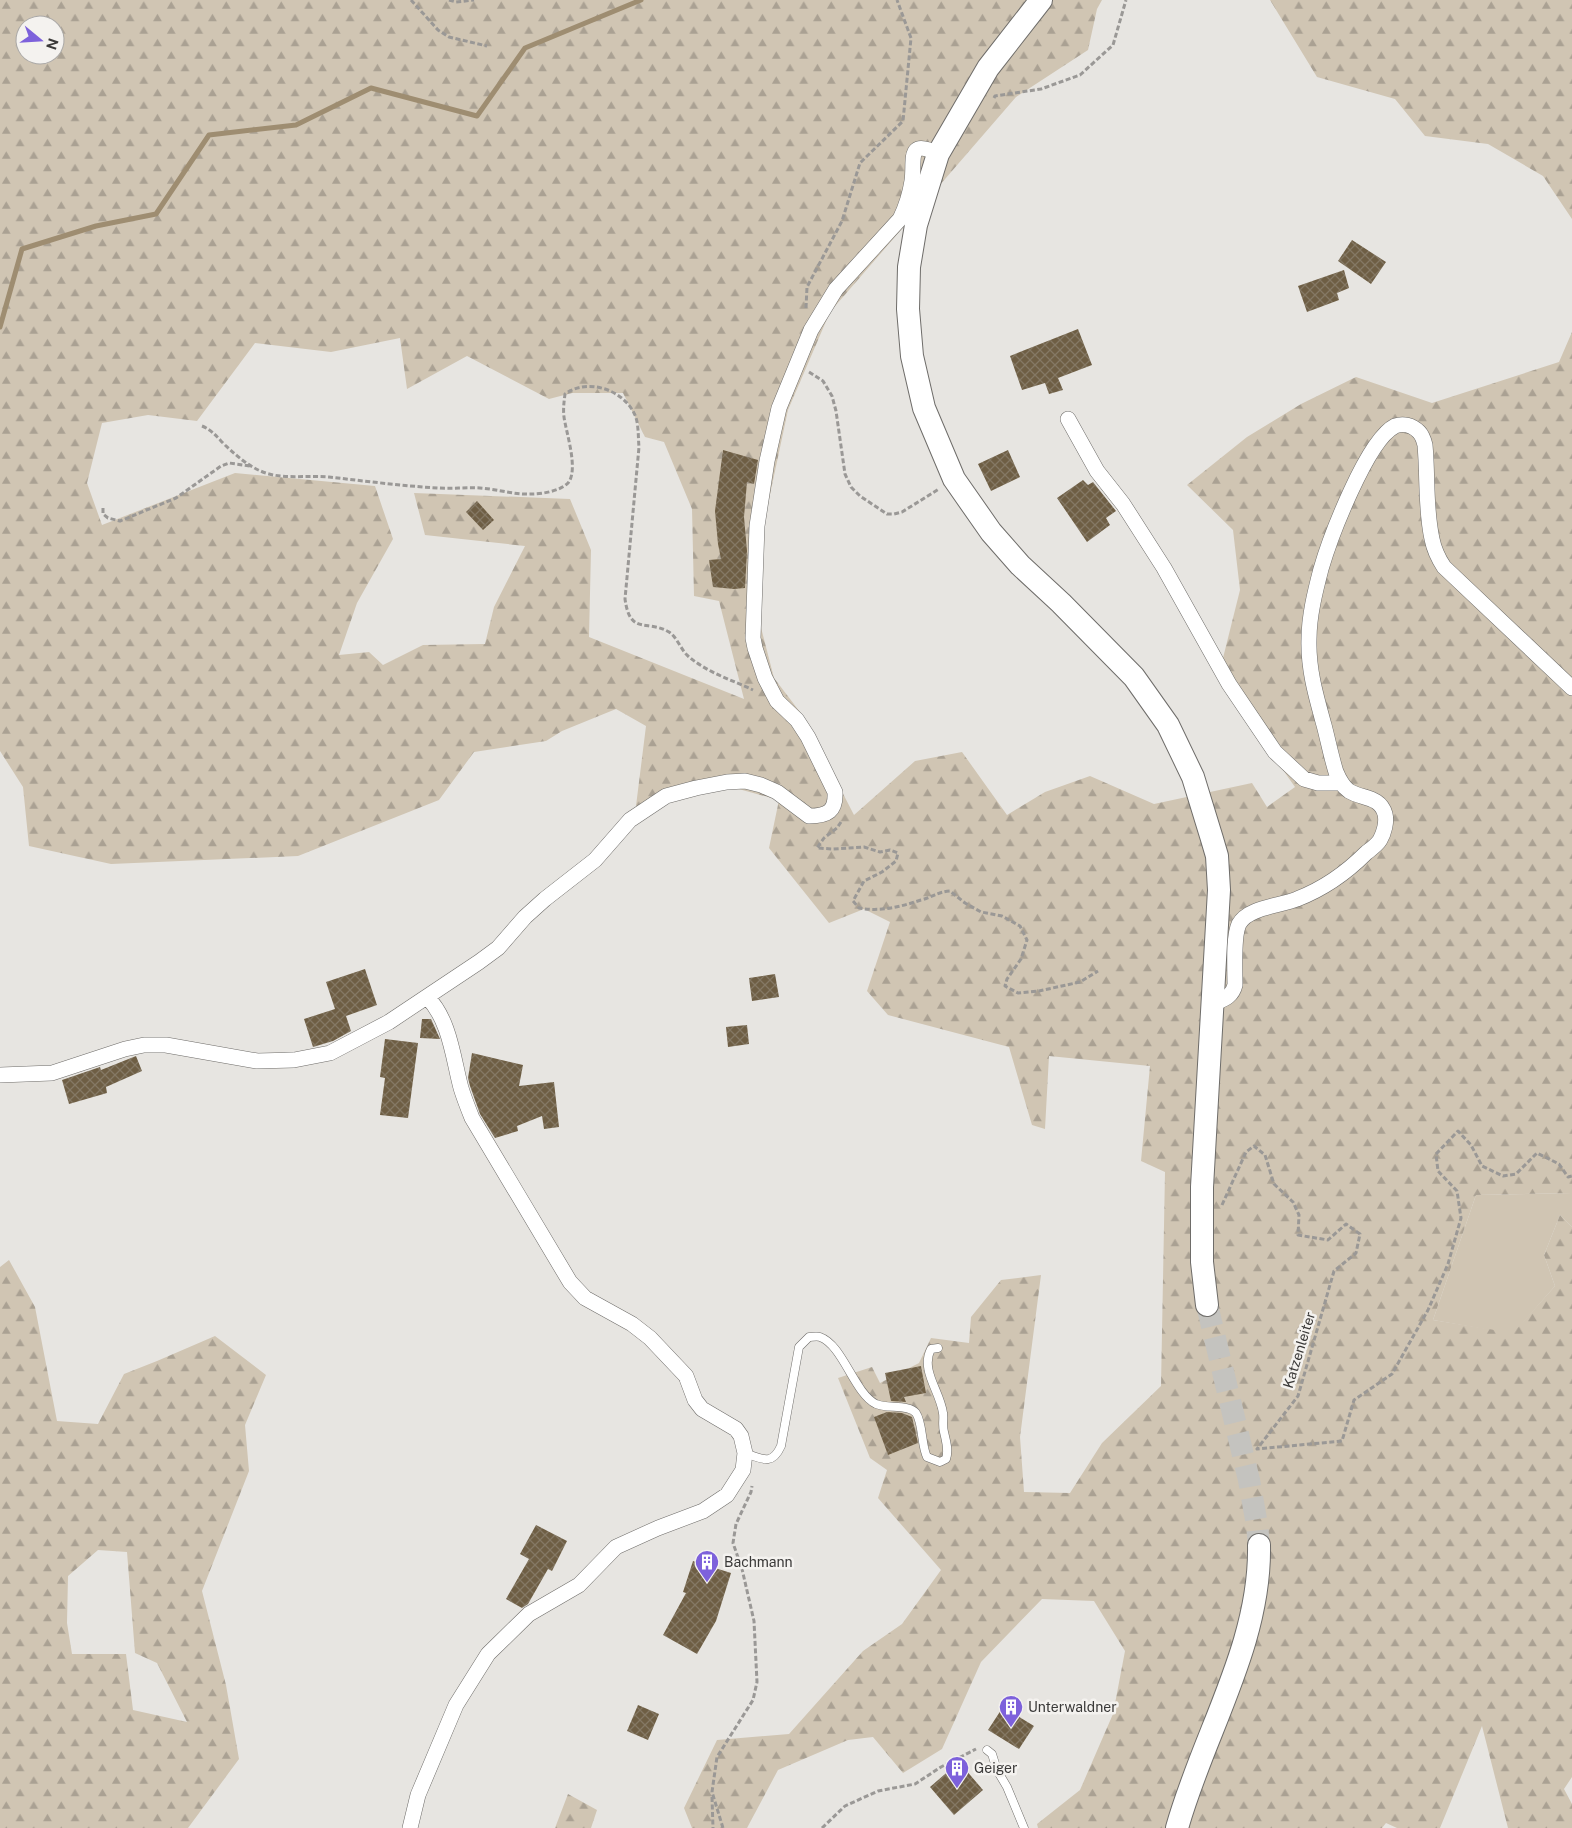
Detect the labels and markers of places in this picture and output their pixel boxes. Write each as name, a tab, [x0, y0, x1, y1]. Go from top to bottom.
building icon: Bachmann	[694, 1549, 720, 1583]
place label: Bachmann	[724, 1554, 793, 1570]
building icon: Unterwaldner	[998, 1694, 1024, 1728]
place label: Unterwaldner	[1028, 1699, 1117, 1715]
building icon: Geiger	[944, 1755, 970, 1789]
place label: Geiger	[974, 1760, 1018, 1776]

